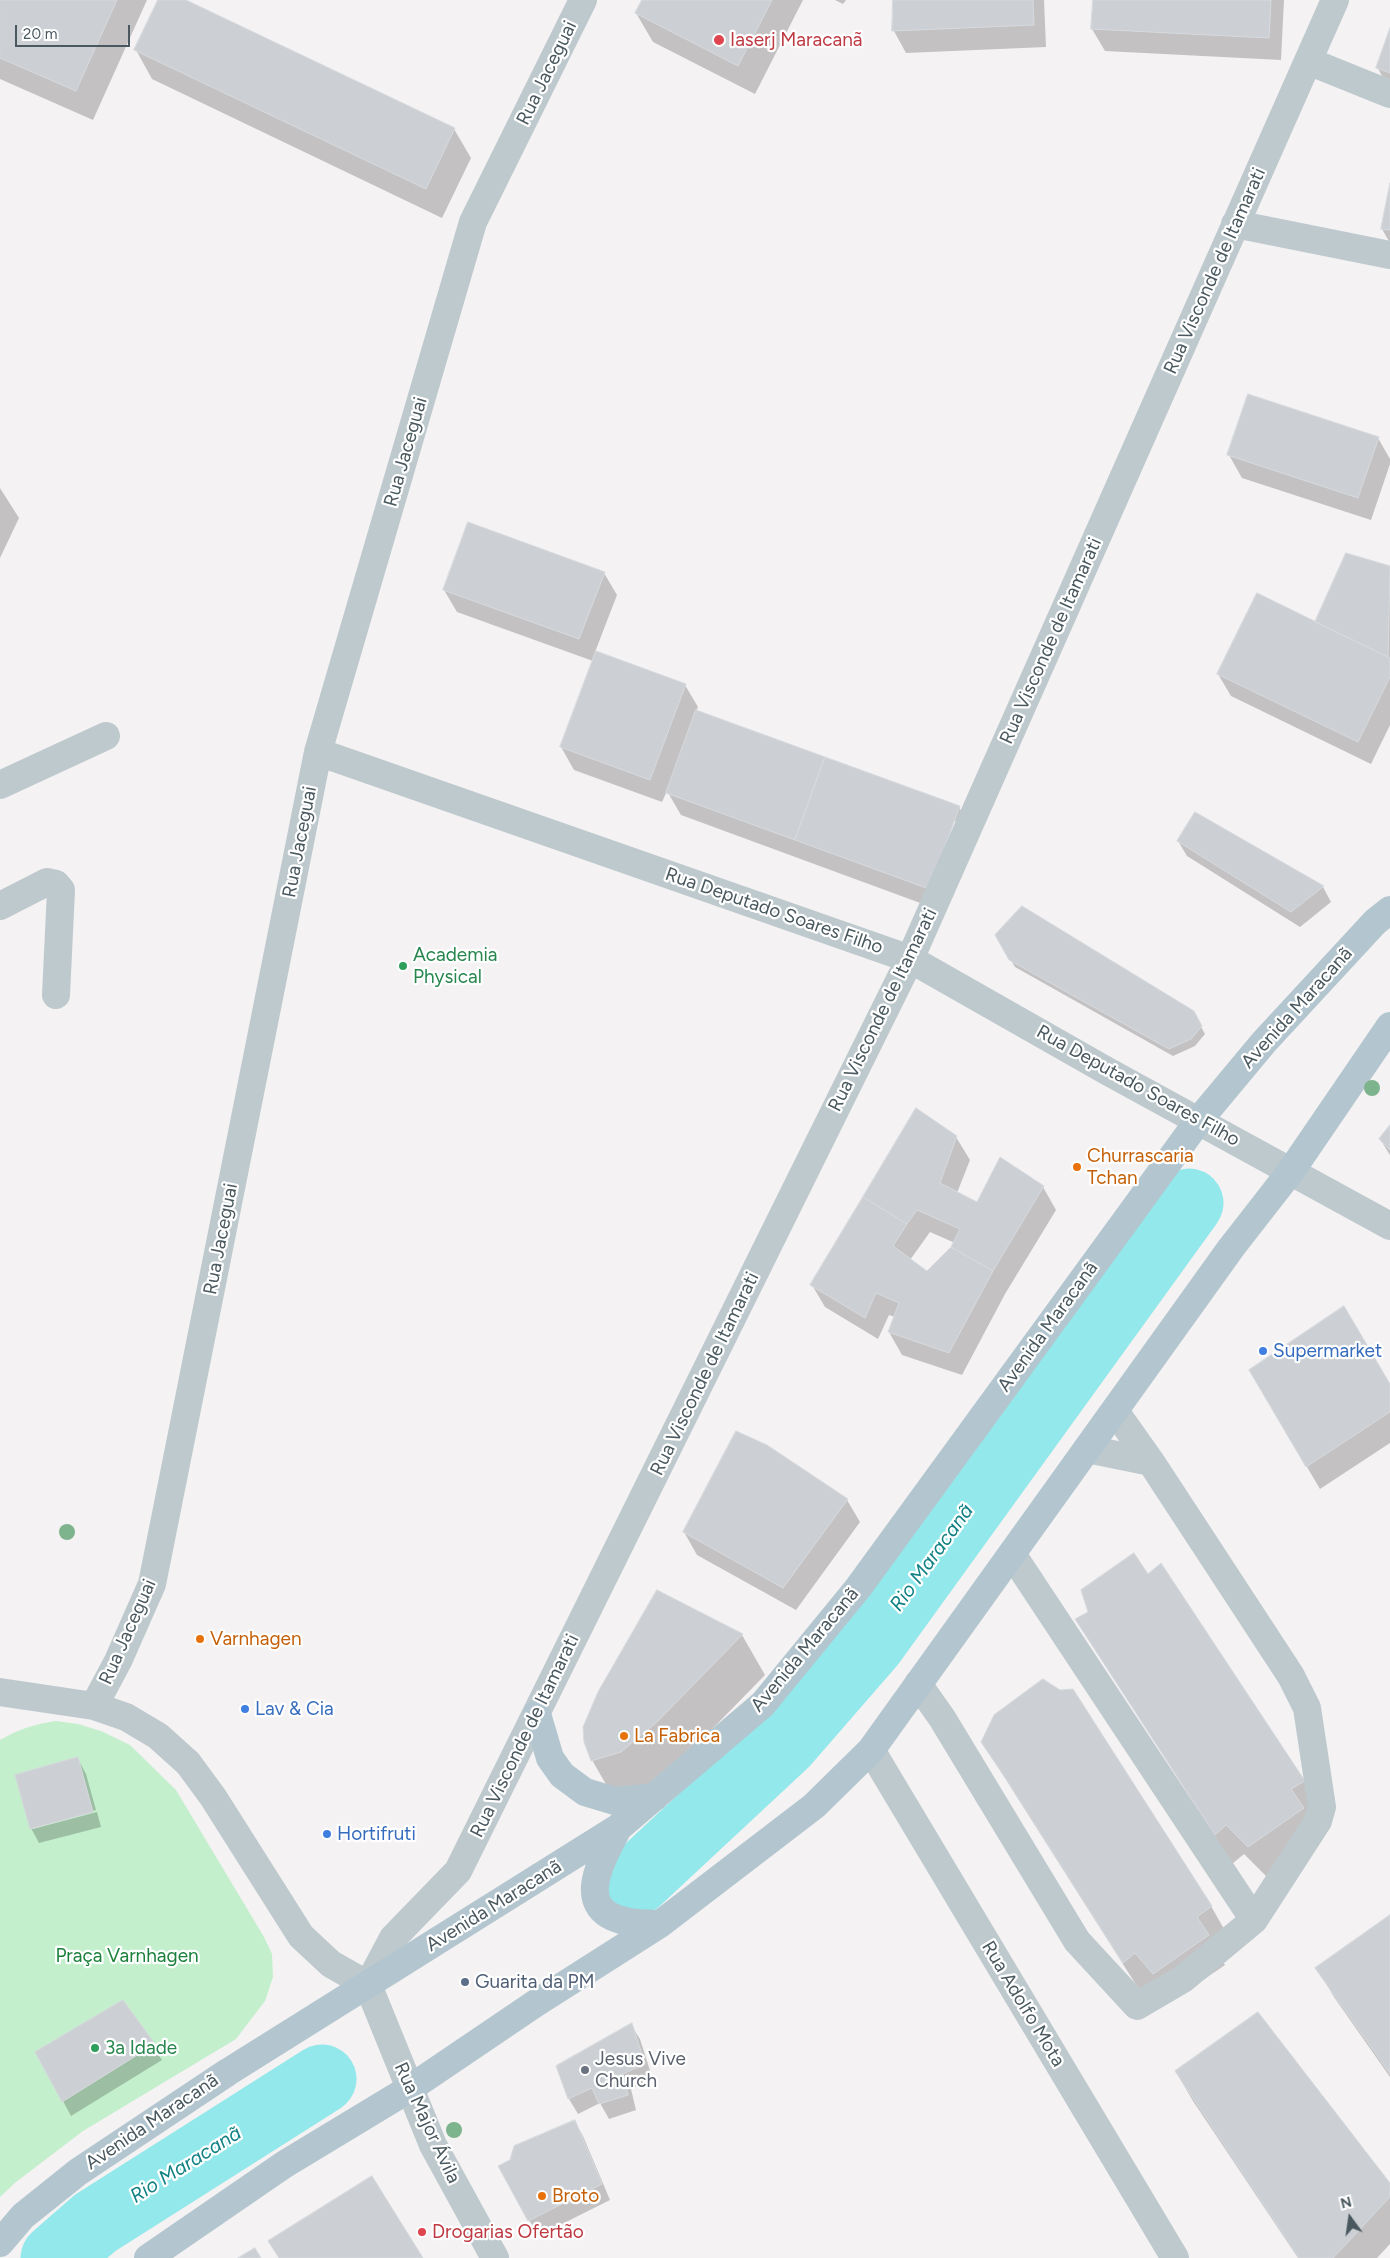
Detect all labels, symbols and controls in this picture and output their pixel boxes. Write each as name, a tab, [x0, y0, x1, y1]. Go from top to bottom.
scale bar	[18, 15, 132, 47]
street label: Rua Jaceguai	[512, 17, 582, 129]
text: 20 m	[23, 25, 57, 43]
place label: Iaserj Maracanã	[730, 29, 862, 51]
marker: Iaserj Maracanã	[712, 33, 726, 47]
street label: Rua Visconde de Itamarati	[1159, 164, 1271, 378]
street label: Rua Jaceguai	[379, 395, 433, 509]
street label: Rua Visconde de Itamarati	[995, 534, 1107, 748]
street label: Rua Jaceguai	[278, 784, 322, 900]
street label: Rua Deputado Soares Filho	[662, 863, 886, 959]
street label: Rua Visconde de Itamarati	[824, 905, 942, 1115]
street label: Avenida Maracanã	[1237, 943, 1357, 1073]
place label: Academia Physical	[413, 944, 497, 988]
marker: Academia Physical	[397, 960, 409, 972]
street label: Rua Deputado Soares Filho	[1032, 1021, 1244, 1151]
place label: Churrascaria Tchan	[1087, 1145, 1194, 1189]
marker: Churrascaria Tchan	[1071, 1161, 1083, 1173]
street label: Rua Jaceguai	[199, 1181, 243, 1297]
street label: Avenida Maracanã	[993, 1257, 1103, 1397]
street label: Rua Visconde de Itamarati	[646, 1269, 764, 1479]
place label: Supermarket	[1273, 1340, 1382, 1362]
marker: Supermarket	[1257, 1345, 1269, 1357]
water label: Rio Maracanã	[885, 1500, 979, 1616]
street label: Rua Jaceguai	[95, 1576, 161, 1688]
street label: Avenida Maracanã	[746, 1583, 864, 1717]
place label: Varnhagen	[210, 1628, 302, 1650]
street label: Rua Visconde de Itamarati	[466, 1631, 584, 1841]
marker: Varnhagen	[194, 1633, 206, 1645]
place label: Lav & Cia	[255, 1698, 334, 1720]
marker: Lav & Cia	[239, 1703, 251, 1715]
place label: La Fabrica	[634, 1725, 720, 1747]
marker: La Fabrica	[618, 1730, 630, 1742]
place label: Hortifruti	[337, 1823, 416, 1845]
marker: Hortifruti	[321, 1828, 333, 1840]
street label: Avenida Maracanã	[422, 1855, 566, 1957]
street label: Rua Adolfo Mota	[977, 1937, 1069, 2071]
park label: Praça Varnhagen	[55, 1945, 199, 1967]
place label: Guarita da PM	[475, 1971, 595, 1993]
marker: Guarita da PM	[459, 1976, 471, 1988]
place label: 3a Idade	[105, 2037, 177, 2059]
marker: 3a Idade	[89, 2042, 101, 2054]
place label: Jesus Vive Church	[595, 2048, 686, 2092]
street label: Rua Major Ávila	[389, 2059, 465, 2187]
marker: Jesus Vive Church	[579, 2064, 591, 2076]
street label: Avenida Maracanã	[81, 2069, 223, 2175]
water label: Rio Maracanã	[126, 2121, 246, 2209]
place label: Broto	[552, 2185, 599, 2207]
marker: Broto	[536, 2190, 548, 2202]
north arrow	[1325, 2193, 1375, 2243]
text: N	[1339, 2193, 1354, 2213]
place label: Drogarias Ofertão	[432, 2221, 584, 2243]
marker: Drogarias Ofertão	[416, 2226, 428, 2238]

